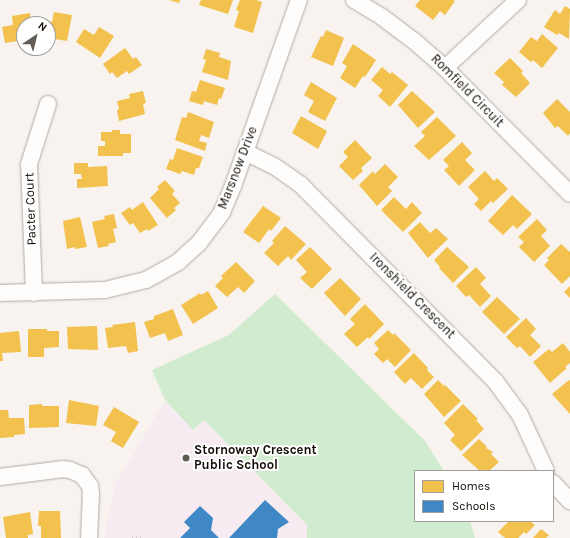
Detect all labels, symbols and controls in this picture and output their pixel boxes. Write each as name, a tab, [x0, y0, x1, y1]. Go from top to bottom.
north arrow	[16, 16, 56, 56]
text: N	[36, 19, 50, 34]
street label: Romfield Circuit	[427, 51, 507, 131]
street label: Marsnow Drive	[215, 124, 261, 212]
street label: Pacter Court	[22, 172, 40, 246]
street label: Ironshield Crescent	[366, 250, 458, 342]
place label: Stornoway Crescent Public School	[194, 443, 317, 474]
marker: Stornoway Crescent Public School	[181, 453, 191, 463]
legend	[414, 470, 554, 522]
text: Homes	[452, 479, 490, 493]
text: Schools	[452, 499, 495, 513]

